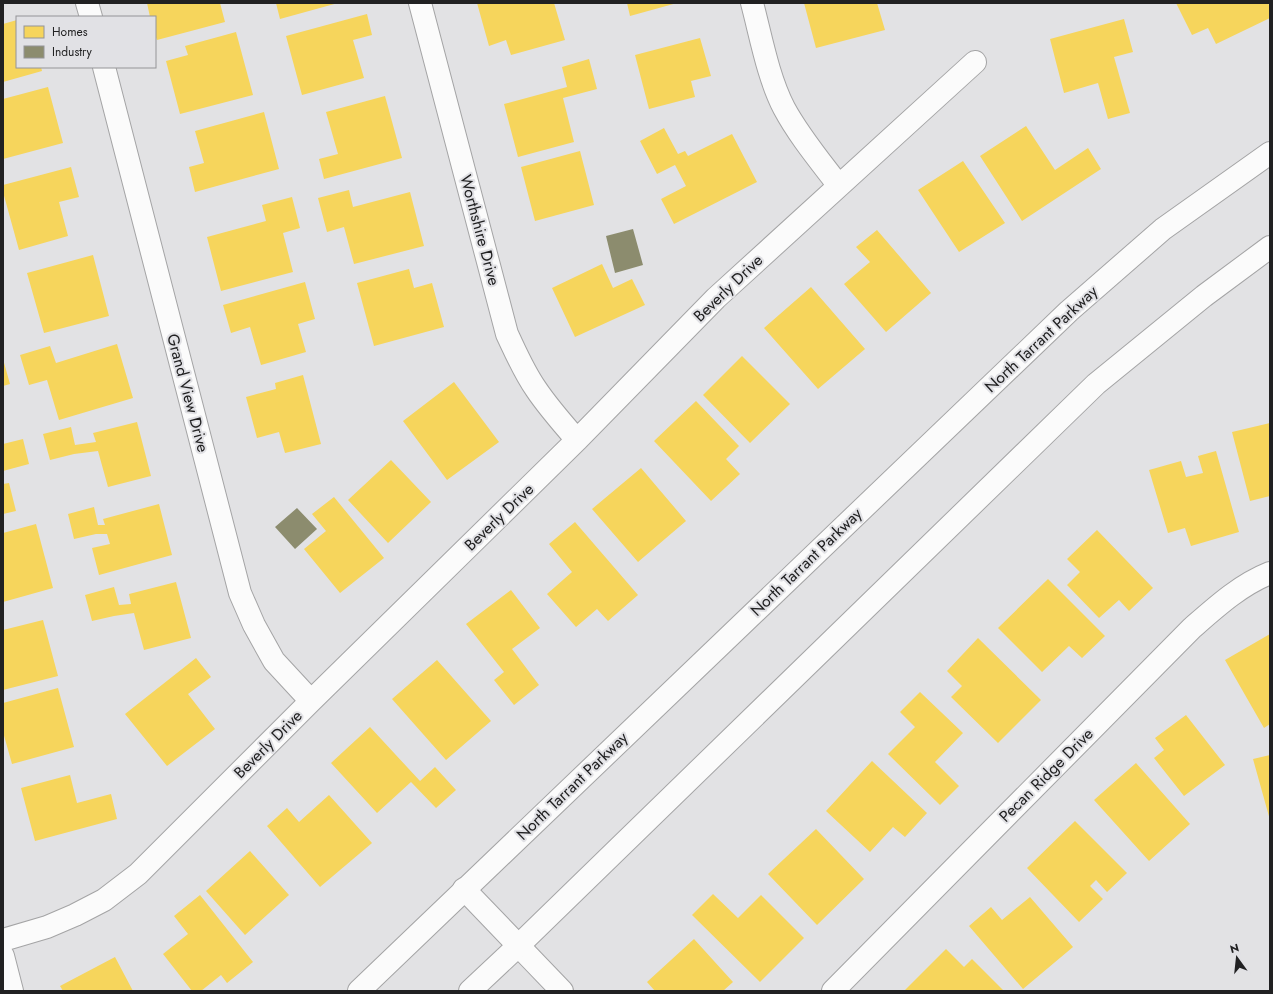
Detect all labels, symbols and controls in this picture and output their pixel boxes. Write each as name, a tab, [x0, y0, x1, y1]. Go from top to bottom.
legend	[16, 16, 156, 68]
text: Homes	[52, 23, 88, 41]
text: Industry	[52, 43, 93, 61]
street label: Worthshire Drive	[454, 172, 506, 288]
street label: Beverly Drive	[688, 249, 768, 327]
street label: North Tarrant Parkway	[979, 280, 1103, 398]
street label: Grand View Drive	[161, 331, 215, 455]
street label: Beverly Drive	[459, 478, 539, 556]
street label: North Tarrant Parkway	[745, 502, 868, 621]
street label: Beverly Drive	[229, 705, 307, 783]
street label: Pecan Ridge Drive	[994, 723, 1098, 827]
street label: North Tarrant Parkway	[511, 726, 634, 845]
north arrow	[1217, 938, 1257, 978]
text: N	[1228, 939, 1241, 957]

